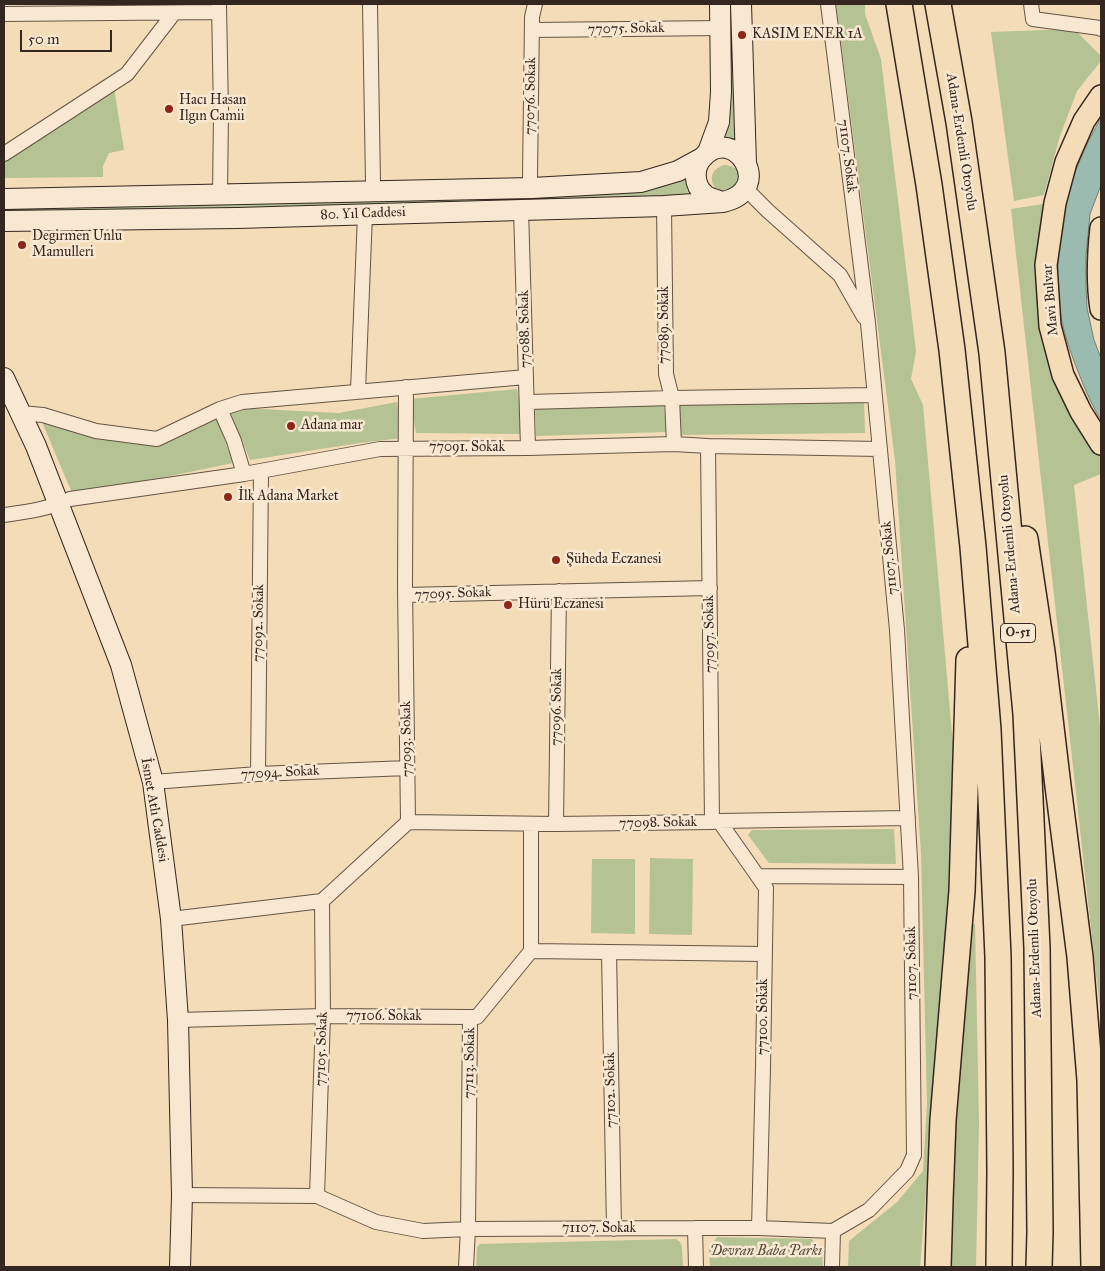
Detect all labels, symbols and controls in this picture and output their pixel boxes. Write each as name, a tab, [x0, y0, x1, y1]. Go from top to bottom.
scale bar	[22, 20, 115, 52]
street label: 77075. Sokak	[588, 20, 664, 38]
place label: KASIM ENER 1A	[752, 27, 863, 43]
marker: KASIM ENER 1A	[736, 29, 748, 41]
text: 50 m	[28, 30, 60, 48]
street label: 77076. Sokak	[522, 57, 540, 135]
street label: Adana-Erdemli Otoyolu	[942, 72, 980, 212]
place label: Hacı Hasan Ilgın Camii	[179, 93, 246, 125]
marker: Hacı Hasan Ilgın Camii	[163, 103, 175, 115]
street label: 71107. Sokak	[834, 118, 860, 194]
street label: 80. Yıl Caddesi	[320, 204, 406, 224]
place label: Degirmen Unlu Mamulleri	[32, 229, 122, 262]
marker: Degirmen Unlu Mamulleri	[16, 239, 28, 251]
street label: Mavi Bulvar	[1039, 263, 1063, 337]
street label: 77089. Sokak	[657, 286, 673, 364]
street label: 77088. Sokak	[516, 290, 534, 368]
place label: Adana mar	[301, 418, 363, 434]
marker: Adana mar	[285, 420, 297, 432]
street label: 77091. Sokak	[429, 440, 505, 456]
street label: Adana-Erdemli Otoyolu	[996, 474, 1024, 614]
place label: İlk Adana Market	[238, 489, 339, 505]
marker: İlk Adana Market	[222, 491, 234, 503]
street label: 71107. Sokak	[878, 520, 902, 596]
place label: Şüheda Eczanesi	[566, 552, 662, 568]
marker: Şüheda Eczanesi	[550, 554, 562, 566]
street label: 77092. Sokak	[250, 584, 268, 662]
street label: 77095. Sokak	[414, 584, 492, 604]
street label: 77097. Sokak	[701, 595, 719, 673]
place label: Hürü Eczanesi	[518, 597, 604, 613]
marker: Hürü Eczanesi	[502, 599, 514, 611]
road number: O-51	[1000, 624, 1036, 642]
street label: 77096. Sokak	[548, 668, 566, 746]
street label: 77093. Sokak	[398, 701, 416, 777]
street label: İsmet Atlı Caddesi	[137, 756, 171, 864]
street label: 77094. Sokak	[240, 763, 320, 783]
street label: 77098. Sokak	[619, 814, 697, 832]
street label: Adana-Erdemli Otoyolu	[1024, 878, 1046, 1018]
street label: 71107. Sokak	[903, 926, 921, 1000]
street label: 77100. Sokak	[756, 979, 772, 1055]
street label: 77106. Sokak	[346, 1009, 422, 1025]
street label: 77105. Sokak	[312, 1011, 332, 1087]
street label: 77113. Sokak	[461, 1027, 479, 1099]
street label: 77102. Sokak	[602, 1052, 620, 1128]
street label: 71107. Sokak	[562, 1221, 636, 1237]
park label: Devran Baba Parkı	[710, 1244, 822, 1260]

